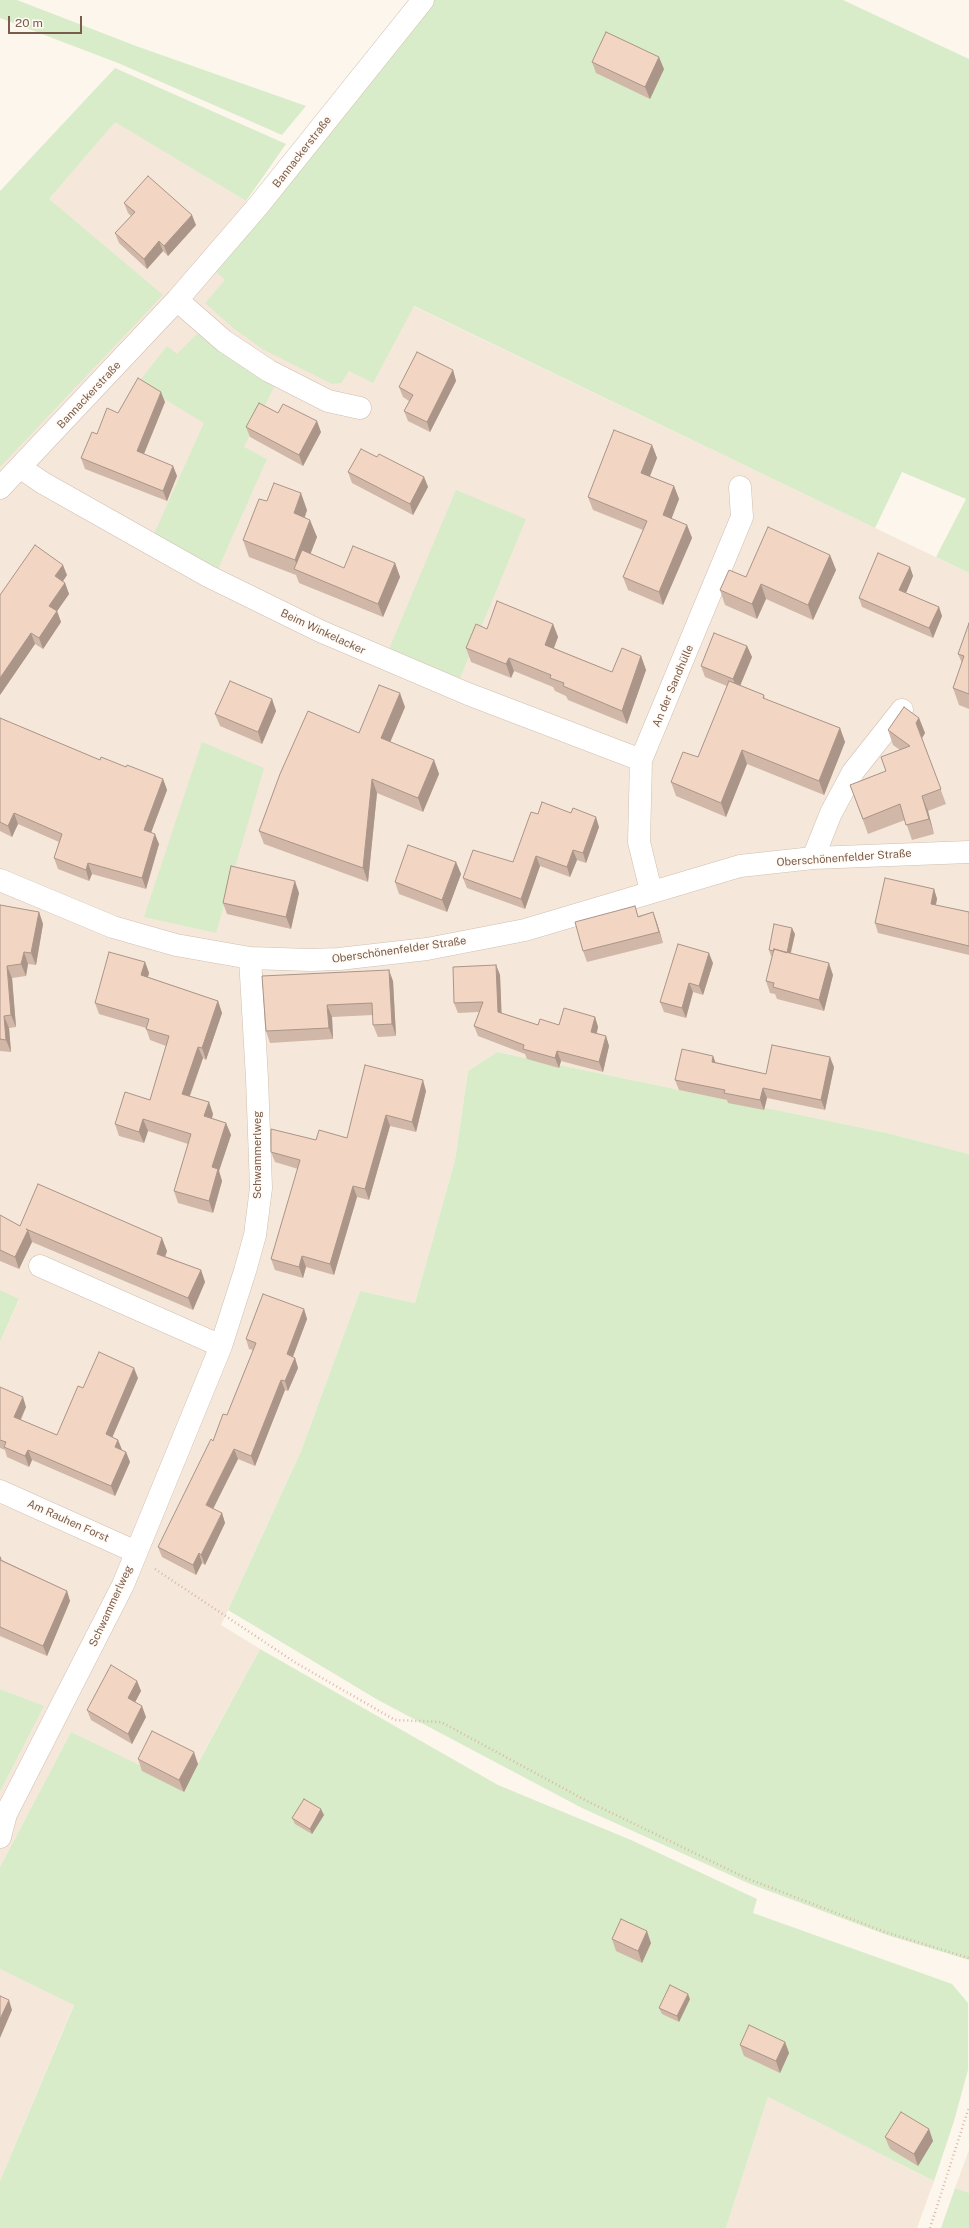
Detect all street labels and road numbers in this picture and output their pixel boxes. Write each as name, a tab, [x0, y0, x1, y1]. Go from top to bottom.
street label: Bannackerstraße	[270, 114, 334, 190]
street label: Bannackerstraße	[54, 359, 124, 431]
street label: Beim Winkelacker	[278, 607, 368, 657]
street label: An der Sandhülle	[650, 643, 696, 729]
street label: Oberschönenfelder Straße	[776, 847, 912, 869]
street label: Oberschönenfelder Straße	[331, 934, 467, 966]
street label: Schwammerlweg	[251, 1111, 265, 1199]
street label: Am Rauhen Forst	[25, 1497, 111, 1545]
street label: Schwammerlweg	[86, 1563, 136, 1649]

